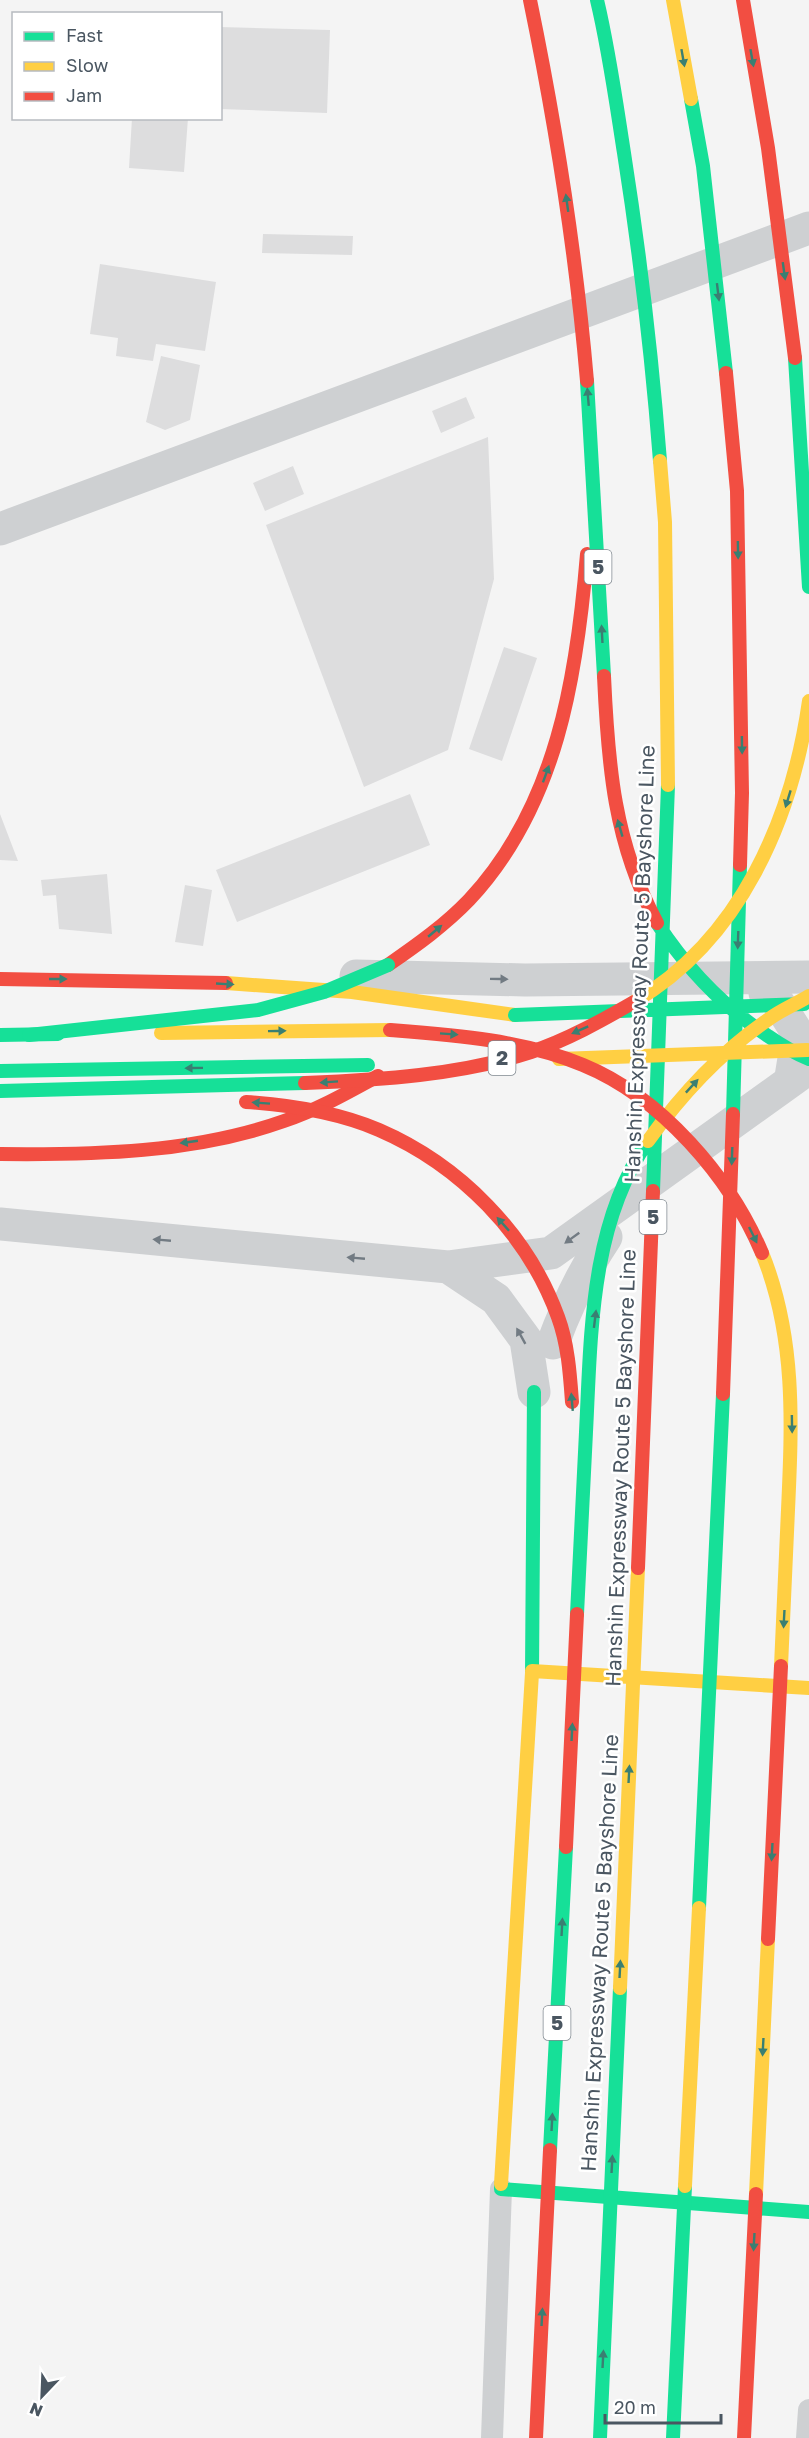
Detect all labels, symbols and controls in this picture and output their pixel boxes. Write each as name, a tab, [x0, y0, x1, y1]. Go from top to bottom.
legend	[12, 12, 222, 120]
text: Fast	[66, 24, 103, 46]
one-way arrow	[679, 48, 688, 67]
one-way arrow	[748, 48, 757, 67]
text: Slow	[66, 54, 109, 76]
text: Jam	[66, 84, 102, 106]
one-way arrow	[562, 194, 572, 213]
one-way arrow	[779, 262, 789, 281]
one-way arrow	[713, 283, 723, 302]
one-way arrow	[583, 388, 593, 407]
one-way arrow	[733, 540, 743, 559]
road number: 5	[584, 550, 612, 584]
one-way arrow	[597, 624, 606, 643]
one-way arrow	[737, 735, 746, 754]
street label: Hanshin Expressway Route 5 Bayshore Line	[618, 745, 660, 1183]
one-way arrow	[542, 764, 552, 782]
one-way arrow	[783, 790, 792, 808]
one-way arrow	[615, 818, 624, 836]
one-way arrow	[427, 924, 443, 937]
one-way arrow	[734, 930, 743, 949]
one-way arrow	[49, 974, 68, 984]
one-way arrow	[490, 975, 509, 984]
one-way arrow	[215, 979, 234, 988]
one-way arrow	[267, 1026, 286, 1036]
one-way arrow	[572, 1026, 589, 1035]
one-way arrow	[439, 1029, 458, 1039]
road number: 2	[488, 1041, 516, 1075]
one-way arrow	[185, 1063, 204, 1073]
one-way arrow	[320, 1077, 339, 1086]
one-way arrow	[685, 1080, 699, 1094]
one-way arrow	[251, 1099, 270, 1108]
one-way arrow	[180, 1138, 199, 1147]
one-way arrow	[727, 1146, 737, 1165]
road number: 5	[640, 1200, 666, 1234]
one-way arrow	[497, 1217, 510, 1232]
one-way arrow	[749, 1227, 758, 1244]
one-way arrow	[565, 1232, 581, 1244]
one-way arrow	[153, 1235, 172, 1245]
street label: Hanshin Expressway Route 5 Bayshore Line	[599, 1249, 641, 1687]
one-way arrow	[347, 1253, 366, 1263]
one-way arrow	[590, 1309, 600, 1328]
one-way arrow	[516, 1327, 526, 1344]
one-way arrow	[567, 1393, 577, 1412]
one-way arrow	[787, 1415, 797, 1434]
one-way arrow	[779, 1610, 788, 1629]
one-way arrow	[567, 1723, 576, 1742]
street label: Hanshin Expressway Route 5 Bayshore Line	[575, 1734, 623, 2172]
one-way arrow	[624, 1765, 633, 1784]
one-way arrow	[768, 1843, 777, 1862]
one-way arrow	[557, 1918, 566, 1937]
one-way arrow	[616, 1959, 625, 1978]
road number: 5	[544, 2006, 570, 2040]
one-way arrow	[759, 2038, 768, 2057]
one-way arrow	[548, 2112, 557, 2131]
one-way arrow	[607, 2154, 616, 2173]
one-way arrow	[749, 2232, 758, 2251]
one-way arrow	[538, 2307, 547, 2326]
one-way arrow	[599, 2349, 608, 2368]
north arrow	[12, 2366, 72, 2426]
scale bar	[605, 2387, 720, 2425]
text: 20 m	[614, 2396, 656, 2418]
text: N	[27, 2398, 46, 2421]

